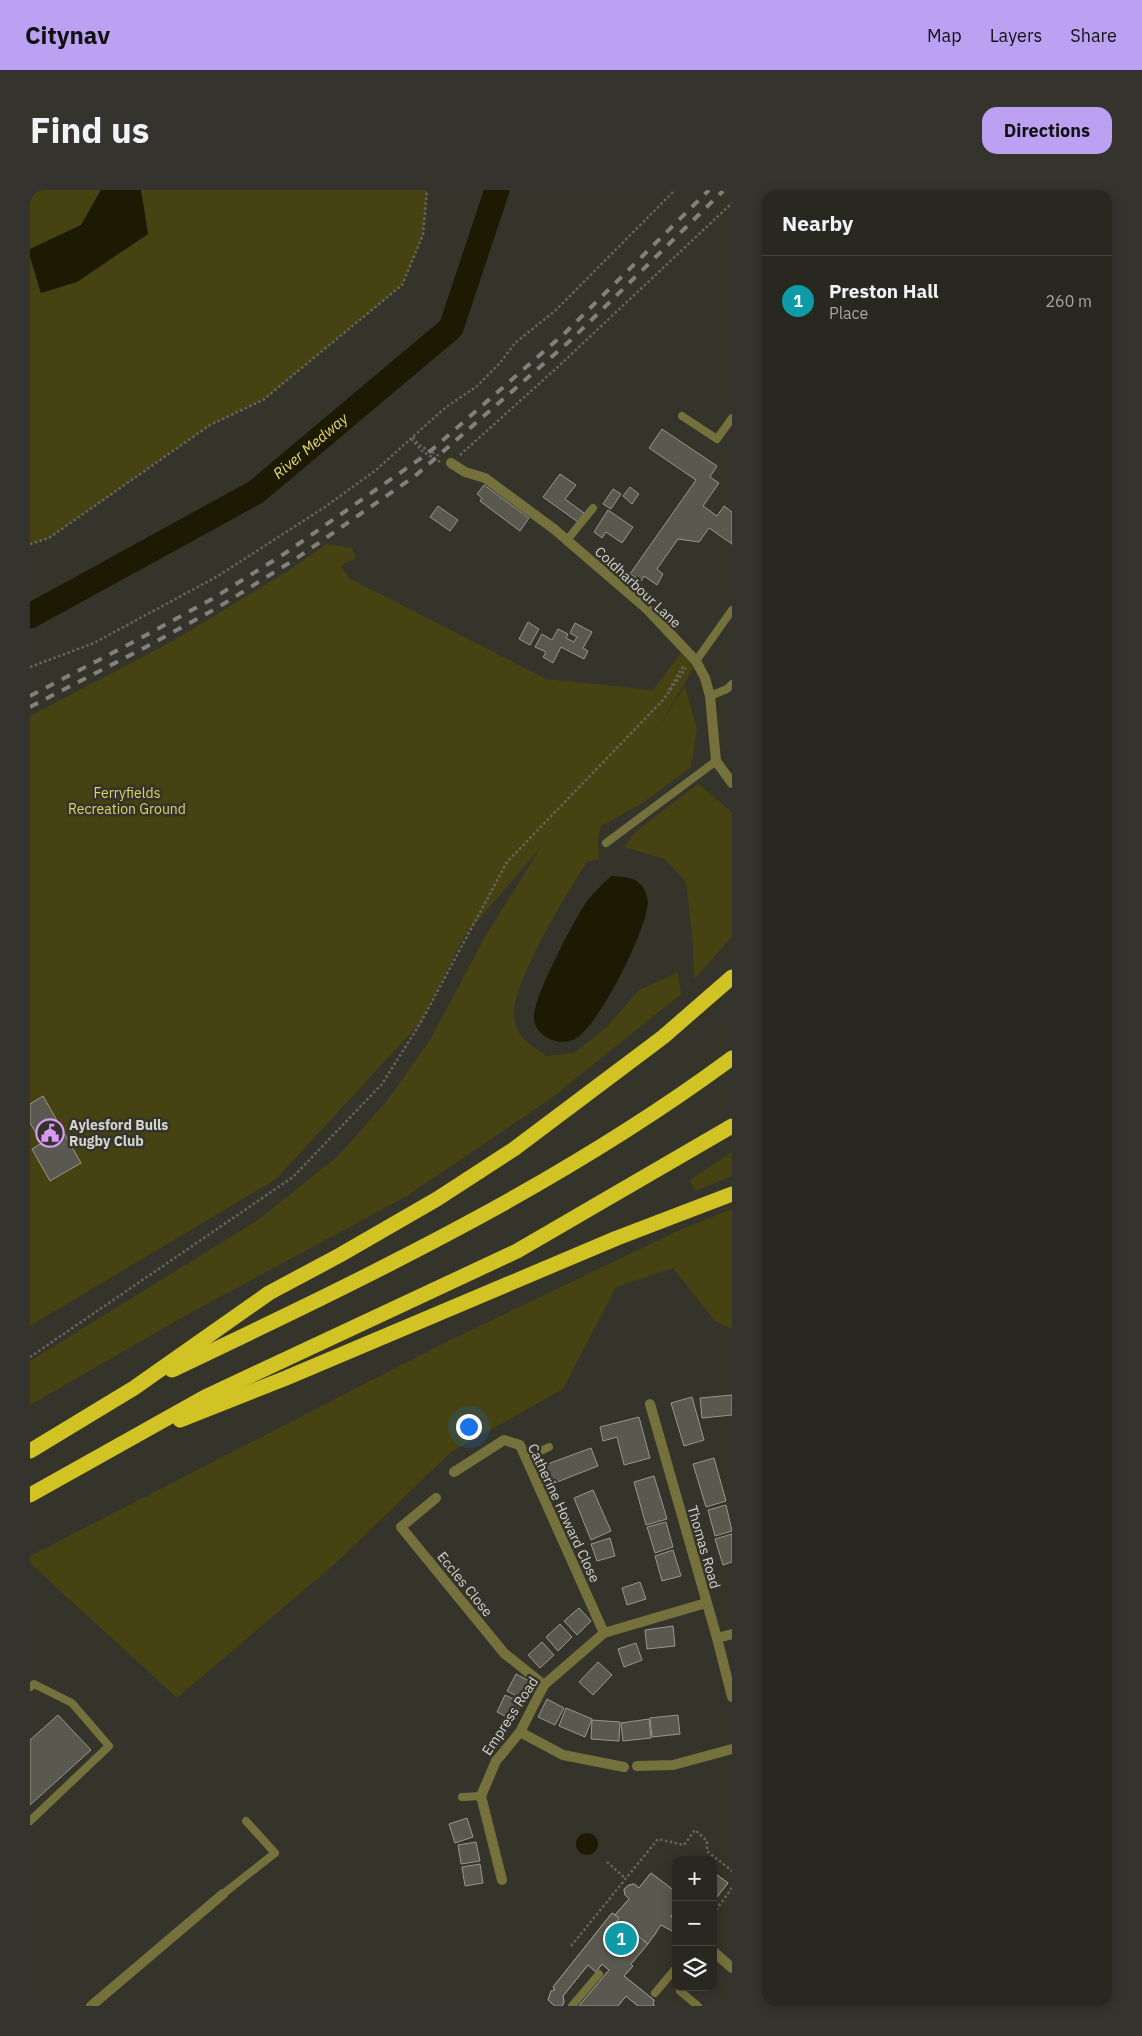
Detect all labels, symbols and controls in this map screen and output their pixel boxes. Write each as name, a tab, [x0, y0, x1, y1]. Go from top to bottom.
text: Citynav	[25, 19, 110, 51]
text: Map	[927, 24, 962, 47]
text: Layers	[990, 24, 1042, 47]
text: Share	[1070, 24, 1117, 47]
text: Find us	[30, 107, 149, 153]
button: Directions	[982, 107, 1112, 154]
text: Nearby	[782, 209, 853, 237]
text: Preston Hall	[829, 279, 939, 303]
text: 1	[793, 291, 803, 311]
text: 260 m	[1045, 291, 1092, 311]
text: Place	[829, 303, 868, 323]
water label: River Medway	[269, 408, 352, 483]
street label: Coldharbour Lane	[591, 542, 685, 632]
park label: Ferryfields Recreation Ground	[68, 784, 186, 818]
place label: Aylesford Bulls Rugby Club	[69, 1116, 168, 1150]
public building icon: Aylesford Bulls Rugby Club	[35, 1118, 65, 1148]
your location	[456, 1414, 482, 1440]
street label: Catherine Howard Close	[524, 1441, 604, 1586]
street label: Thomas Road	[684, 1503, 724, 1591]
street label: Eccles Close	[433, 1548, 497, 1620]
street label: Empress Road	[478, 1673, 542, 1759]
map controls	[672, 1856, 717, 1991]
button: +	[672, 1856, 717, 1901]
button: −	[672, 1901, 717, 1946]
pin: 1	[605, 1920, 637, 1958]
button: layers	[672, 1946, 717, 1991]

